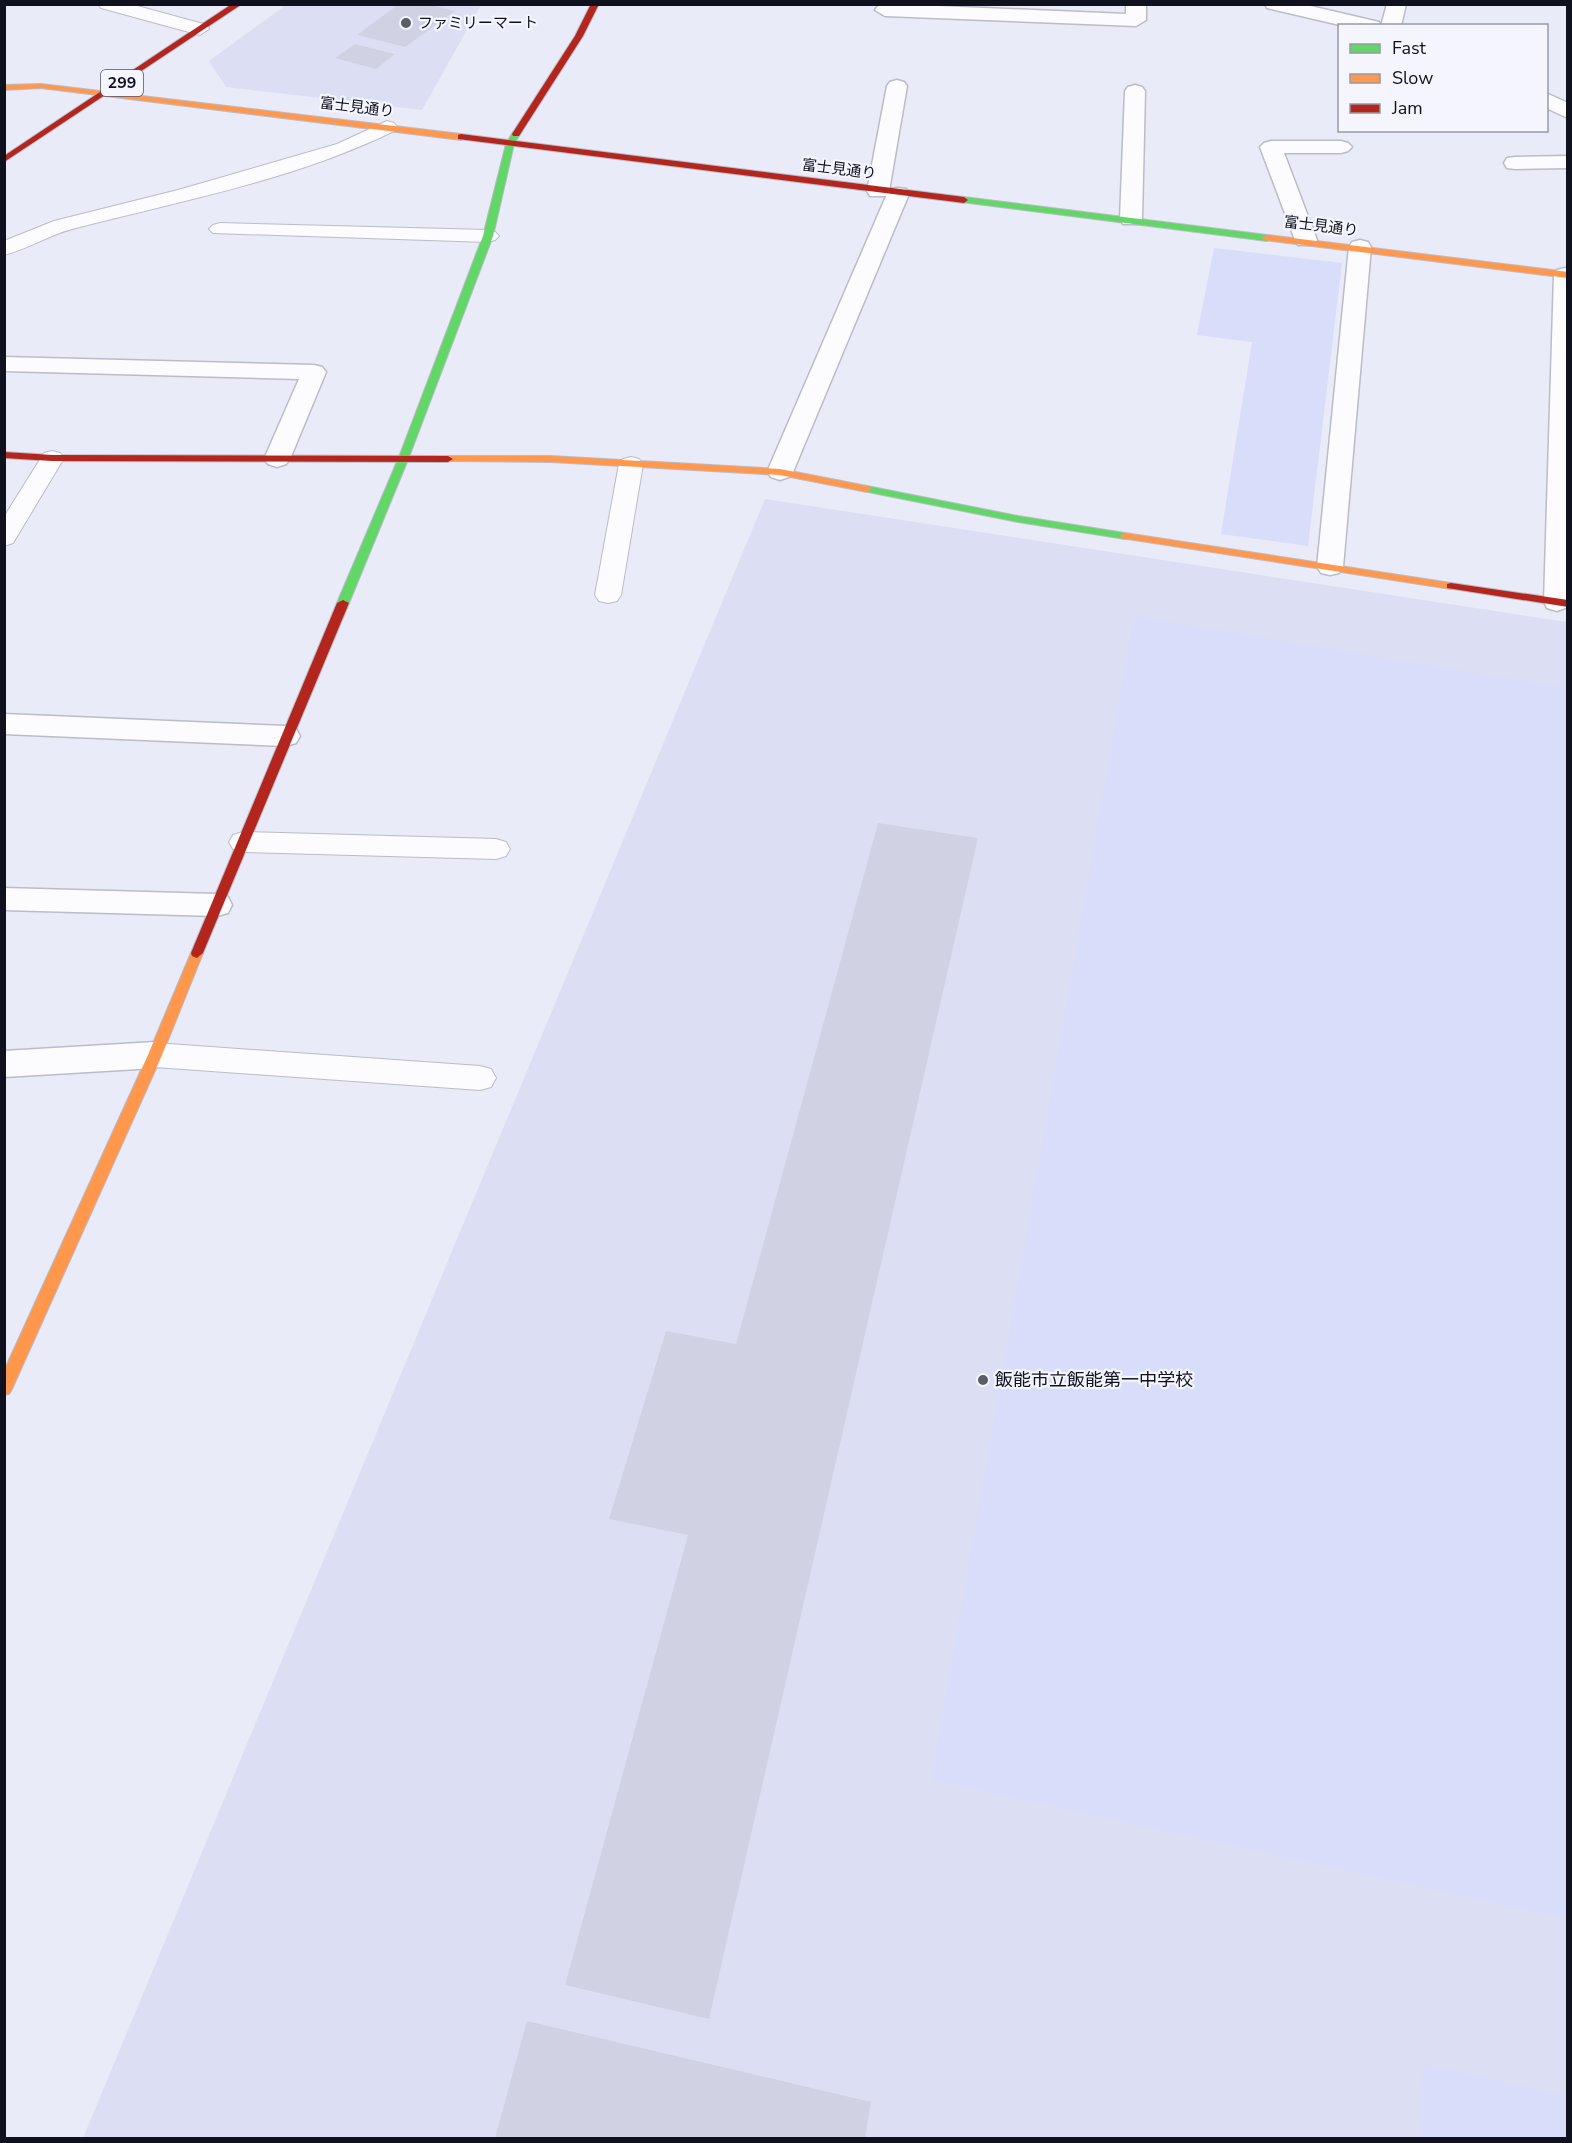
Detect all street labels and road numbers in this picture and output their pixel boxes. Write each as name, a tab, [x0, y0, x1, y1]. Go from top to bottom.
road number: 299	[101, 70, 143, 96]
street label: 富士見通り	[319, 93, 395, 121]
street label: 富士見通り	[801, 155, 877, 183]
street label: 富士見通り	[1283, 212, 1359, 240]

